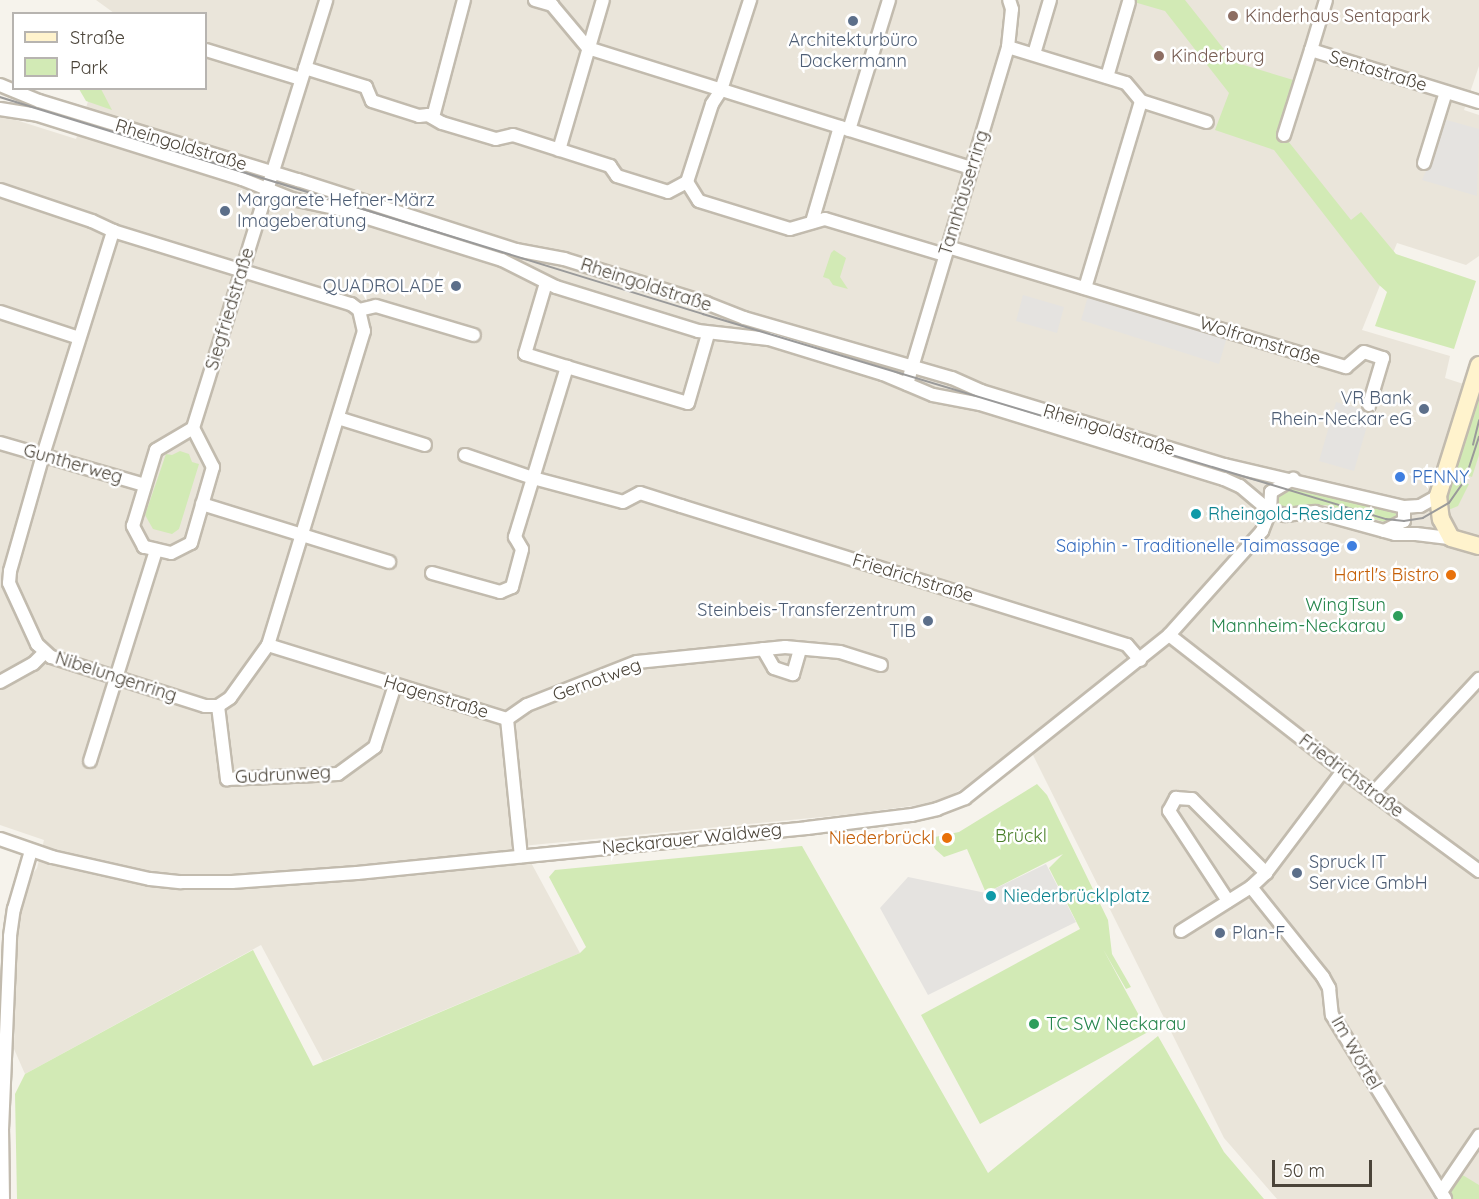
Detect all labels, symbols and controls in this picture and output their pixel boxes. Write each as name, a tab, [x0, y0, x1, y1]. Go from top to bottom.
place label: Kinderhaus Sentapark	[1245, 5, 1430, 27]
marker: Kinderhaus Sentapark	[1226, 9, 1240, 23]
legend	[12, 12, 207, 90]
marker: Architekturbüro Dackermann	[846, 14, 860, 28]
text: Straße	[70, 26, 125, 49]
place label: Architekturbüro Dackermann	[788, 30, 918, 72]
place label: Kinderburg	[1171, 45, 1264, 67]
street label: Sentastraße	[1327, 46, 1429, 96]
marker: Kinderburg	[1152, 49, 1166, 63]
text: Park	[70, 56, 108, 79]
street label: Rheingoldstraße	[113, 115, 249, 175]
street label: Tannhäuserring	[935, 128, 993, 258]
place label: Margarete Hefner-März Imageberatung	[237, 190, 435, 232]
marker: Margarete Hefner-März Imageberatung	[218, 204, 232, 218]
street label: Siegfriedstraße	[201, 245, 259, 373]
street label: Rheingoldstraße	[578, 254, 714, 316]
place label: QUADROLADE	[323, 275, 444, 297]
marker: QUADROLADE	[449, 279, 463, 293]
street label: Wolframstraße	[1197, 312, 1323, 370]
place label: VR Bank Rhein-Neckar eG	[1271, 388, 1412, 430]
street label: Rheingoldstraße	[1041, 400, 1177, 460]
marker: VR Bank Rhein-Neckar eG	[1417, 402, 1431, 416]
street label: Guntherweg	[21, 440, 125, 488]
place label: PENNY	[1412, 466, 1469, 488]
marker: PENNY	[1393, 470, 1407, 484]
place label: Rheingold-Residenz	[1208, 503, 1373, 525]
marker: Rheingold-Residenz	[1189, 507, 1203, 521]
place label: Saiphin - Traditionelle Taimassage	[1056, 535, 1340, 557]
marker: Saiphin - Traditionelle Taimassage	[1345, 539, 1359, 553]
street label: Friedrichstraße	[850, 549, 976, 607]
place label: Hartl's Bistro	[1334, 564, 1439, 586]
marker: Hartl's Bistro	[1444, 568, 1458, 582]
place label: WingTsun Mannheim-Neckarau	[1211, 595, 1386, 638]
place label: Steinbeis-Transferzentrum TIB	[697, 600, 916, 642]
marker: WingTsun Mannheim-Neckarau	[1391, 609, 1405, 623]
marker: Steinbeis-Transferzentrum TIB	[921, 614, 935, 628]
street label: Nibelungenring	[52, 647, 180, 707]
street label: Gernotweg	[550, 654, 644, 706]
street label: Hagenstraße	[381, 671, 491, 723]
street label: Friedrichstraße	[1294, 730, 1408, 822]
street label: Gudrunweg	[234, 762, 332, 788]
street label: Neckarauer Waldweg	[601, 819, 783, 859]
park label: Brückl	[995, 825, 1047, 847]
place label: Niederbrückl	[829, 827, 935, 849]
marker: Niederbrückl	[940, 831, 954, 845]
place label: Spruck IT Service GmbH	[1309, 852, 1428, 894]
marker: Spruck IT Service GmbH	[1290, 866, 1304, 880]
place label: Niederbrücklplatz	[1003, 885, 1150, 907]
marker: Niederbrücklplatz	[984, 889, 998, 903]
place label: Plan-F	[1232, 922, 1285, 944]
marker: Plan-F	[1213, 926, 1227, 940]
street label: Im Wörtel	[1326, 1012, 1386, 1094]
place label: TC SW Neckarau	[1046, 1013, 1186, 1035]
marker: TC SW Neckarau	[1027, 1017, 1041, 1031]
scale bar	[1275, 1148, 1376, 1186]
text: 50 m	[1283, 1159, 1325, 1182]

